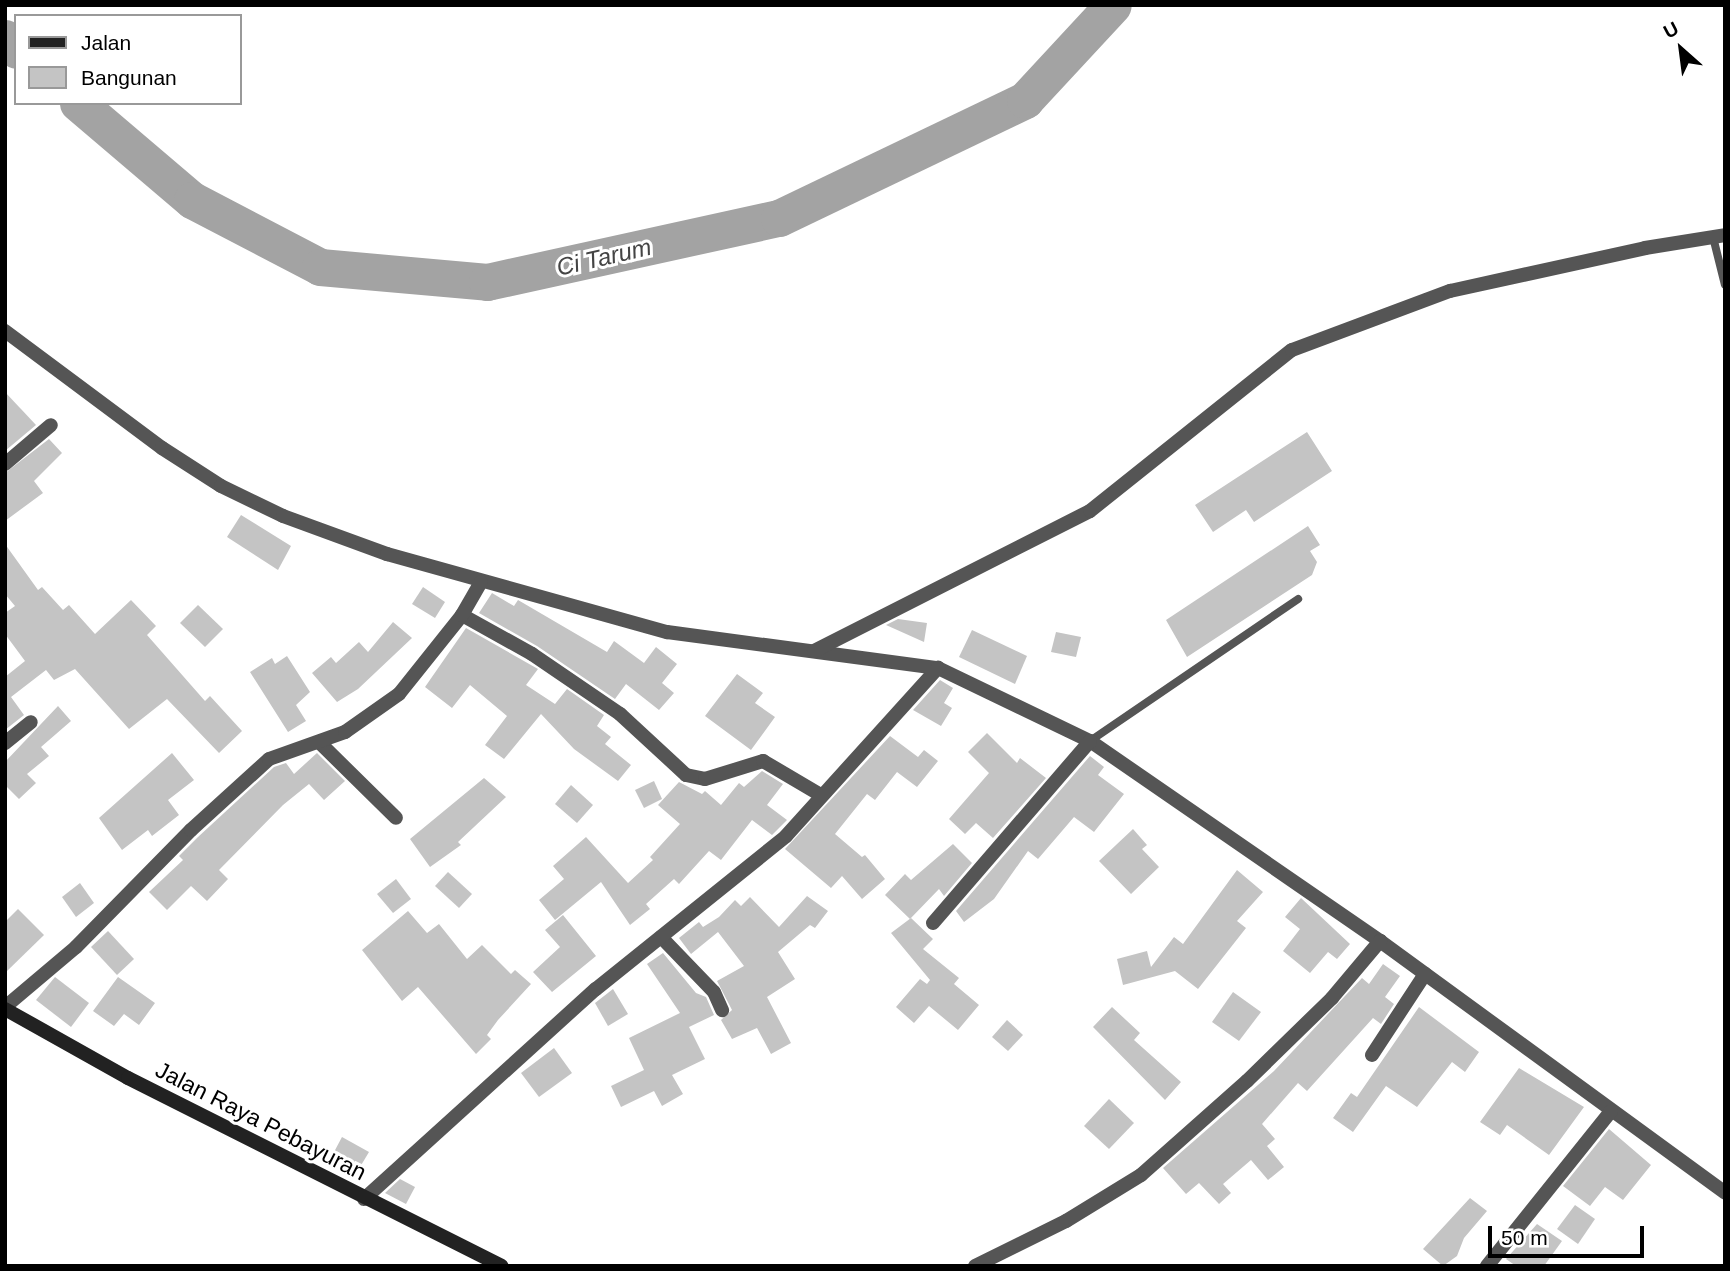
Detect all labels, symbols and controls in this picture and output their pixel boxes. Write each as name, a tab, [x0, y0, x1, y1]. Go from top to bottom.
legend	[14, 14, 242, 105]
north arrow	[1646, 14, 1716, 84]
text: U	[1660, 18, 1682, 43]
text: Jalan	[81, 31, 131, 54]
text: Bangunan	[81, 66, 177, 89]
water label: Ci Tarum	[554, 232, 654, 282]
street label: Jalan Raya Pebayuran	[151, 1056, 371, 1186]
scale bar	[1492, 1212, 1648, 1256]
text: 50 m	[1501, 1226, 1548, 1249]

